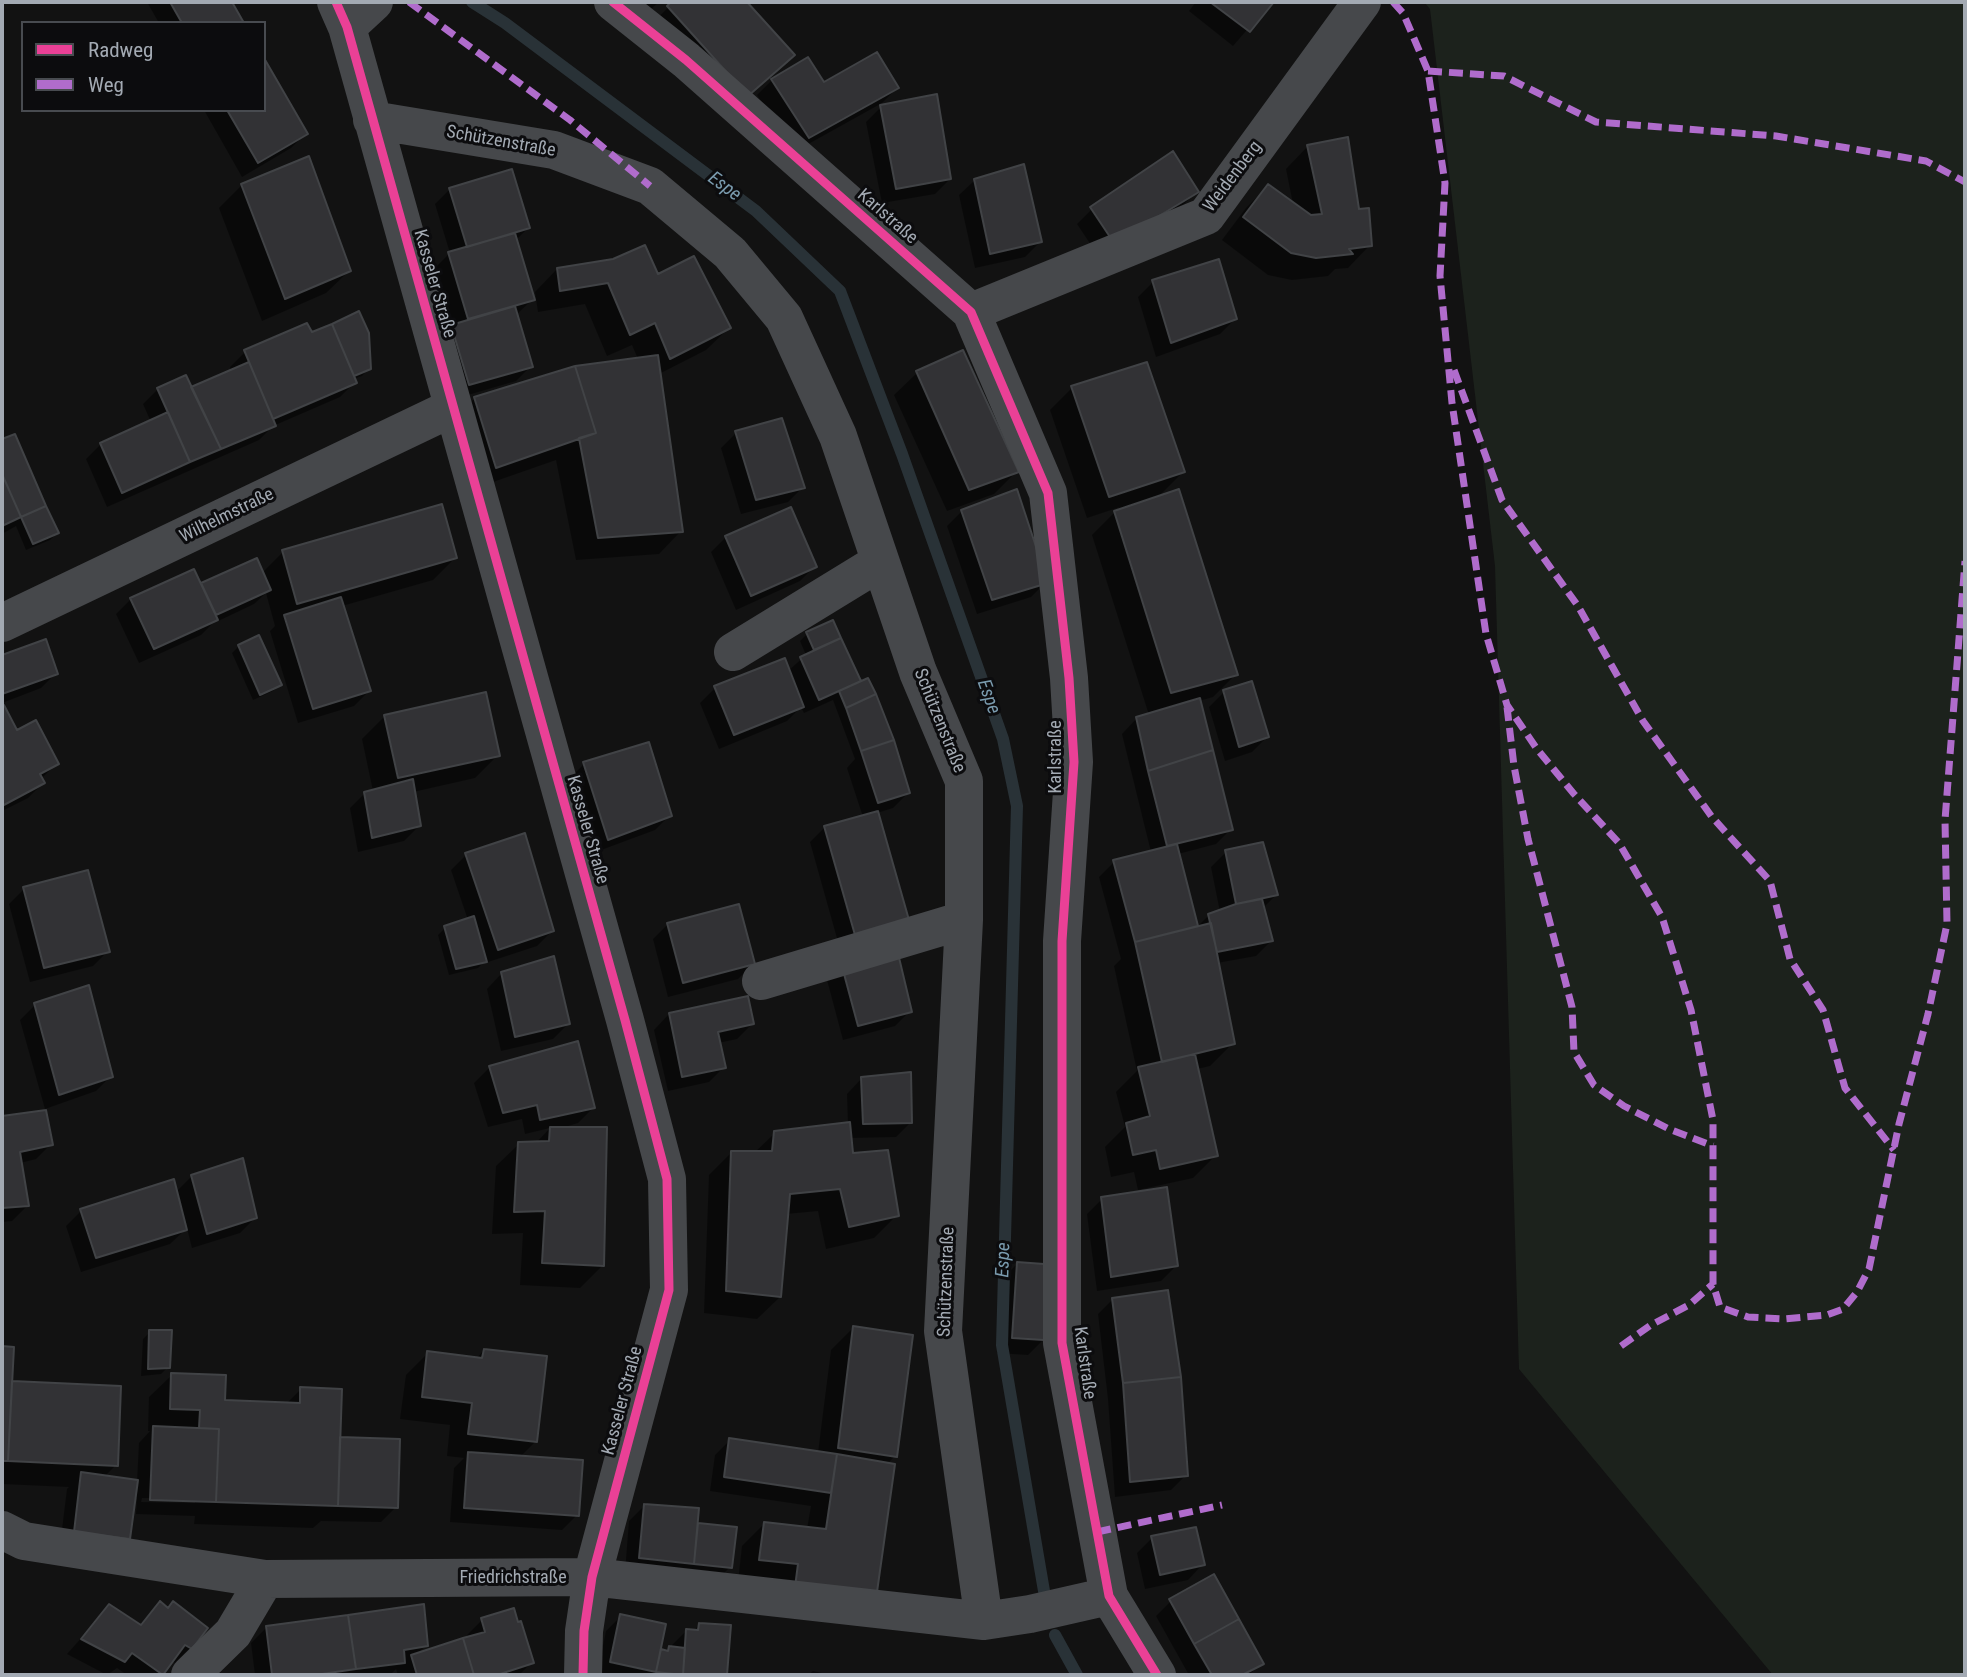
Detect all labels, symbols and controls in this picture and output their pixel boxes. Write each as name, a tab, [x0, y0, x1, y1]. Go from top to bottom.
legend	[21, 21, 266, 112]
text: Radweg	[88, 38, 153, 62]
text: Weg	[88, 73, 124, 97]
street label: Schützenstraße	[445, 122, 557, 162]
street label: Weidenberg	[1199, 137, 1267, 217]
water label: Espe	[703, 167, 745, 207]
street label: Karlstraße	[852, 185, 922, 249]
street label: Kasseler Straße	[408, 227, 460, 341]
street label: Wilhelmstraße	[176, 484, 278, 548]
street label: Schützenstraße	[908, 666, 970, 776]
water label: Espe	[971, 677, 1005, 717]
street label: Karlstraße	[1045, 720, 1067, 794]
street label: Kasseler Straße	[561, 773, 613, 887]
street label: Schützenstraße	[934, 1226, 960, 1338]
water label: Espe	[992, 1242, 1016, 1278]
street label: Karlstraße	[1068, 1325, 1100, 1401]
street label: Kasseler Straße	[598, 1344, 648, 1458]
street label: Friedrichstraße	[459, 1567, 567, 1589]

